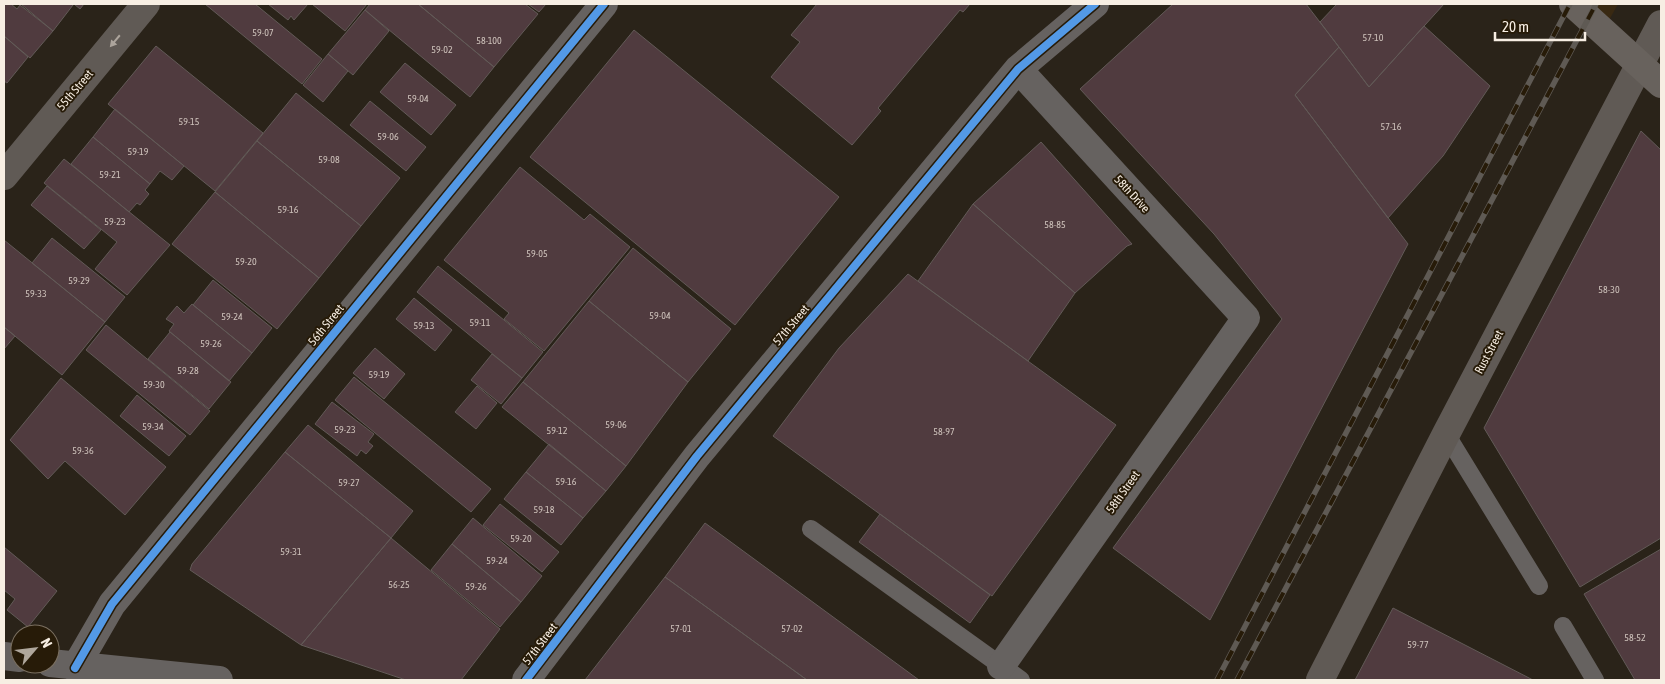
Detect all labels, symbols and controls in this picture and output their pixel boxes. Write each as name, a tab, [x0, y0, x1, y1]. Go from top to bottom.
scale bar	[1495, 10, 1585, 42]
text: 20 m	[1502, 18, 1529, 35]
house number: 59-07	[252, 27, 274, 38]
house number: 57-10	[1363, 32, 1384, 43]
one-way arrow	[110, 35, 121, 48]
house number: 58-100	[476, 35, 502, 46]
house number: 59-02	[431, 44, 453, 55]
street label: 55th Street	[54, 66, 96, 113]
house number: 59-04	[407, 93, 429, 104]
house number: 59-15	[179, 116, 200, 127]
house number: 57-16	[1381, 121, 1402, 132]
house number: 59-06	[377, 131, 399, 142]
house number: 59-19	[128, 146, 149, 157]
house number: 59-08	[318, 154, 340, 165]
house number: 59-21	[99, 169, 121, 180]
street label: 58th Drive	[1111, 173, 1153, 215]
house number: 59-16	[278, 204, 299, 215]
house number: 59-23	[104, 216, 126, 227]
house number: 58-85	[1044, 219, 1066, 230]
house number: 59-05	[526, 248, 548, 259]
house number: 59-20	[235, 256, 257, 267]
house number: 59-29	[68, 275, 90, 286]
house number: 58-30	[1598, 284, 1620, 295]
house number: 59-33	[25, 288, 47, 299]
street label: 56th Street	[305, 301, 347, 348]
street label: 57th Street	[770, 301, 812, 348]
house number: 59-04	[649, 310, 671, 321]
house number: 59-24	[221, 311, 243, 322]
house number: 59-11	[470, 317, 491, 328]
house number: 59-13	[414, 320, 435, 331]
street label: Rust Street	[1472, 327, 1507, 376]
house number: 59-26	[200, 338, 222, 349]
house number: 59-28	[177, 365, 199, 376]
house number: 59-19	[369, 369, 390, 380]
house number: 59-30	[143, 379, 165, 390]
house number: 59-06	[605, 419, 627, 430]
house number: 59-34	[142, 421, 164, 432]
house number: 59-23	[334, 424, 356, 435]
house number: 59-12	[547, 425, 568, 436]
house number: 58-97	[933, 426, 955, 437]
house number: 59-36	[72, 445, 94, 456]
street label: 58th Street	[1103, 468, 1143, 516]
house number: 59-16	[556, 476, 577, 487]
house number: 59-27	[338, 477, 360, 488]
house number: 59-18	[534, 504, 555, 515]
house number: 59-20	[510, 533, 532, 544]
house number: 59-31	[280, 546, 302, 557]
house number: 59-24	[486, 555, 508, 566]
house number: 56-25	[388, 579, 410, 590]
house number: 59-26	[465, 581, 487, 592]
street label: 57th Street	[520, 620, 561, 668]
house number: 57-01	[670, 623, 692, 634]
house number: 57-02	[781, 623, 803, 634]
north arrow	[10, 624, 60, 674]
house number: 58-52	[1624, 632, 1646, 643]
text: N	[37, 635, 55, 650]
house number: 59-77	[1407, 639, 1429, 650]

